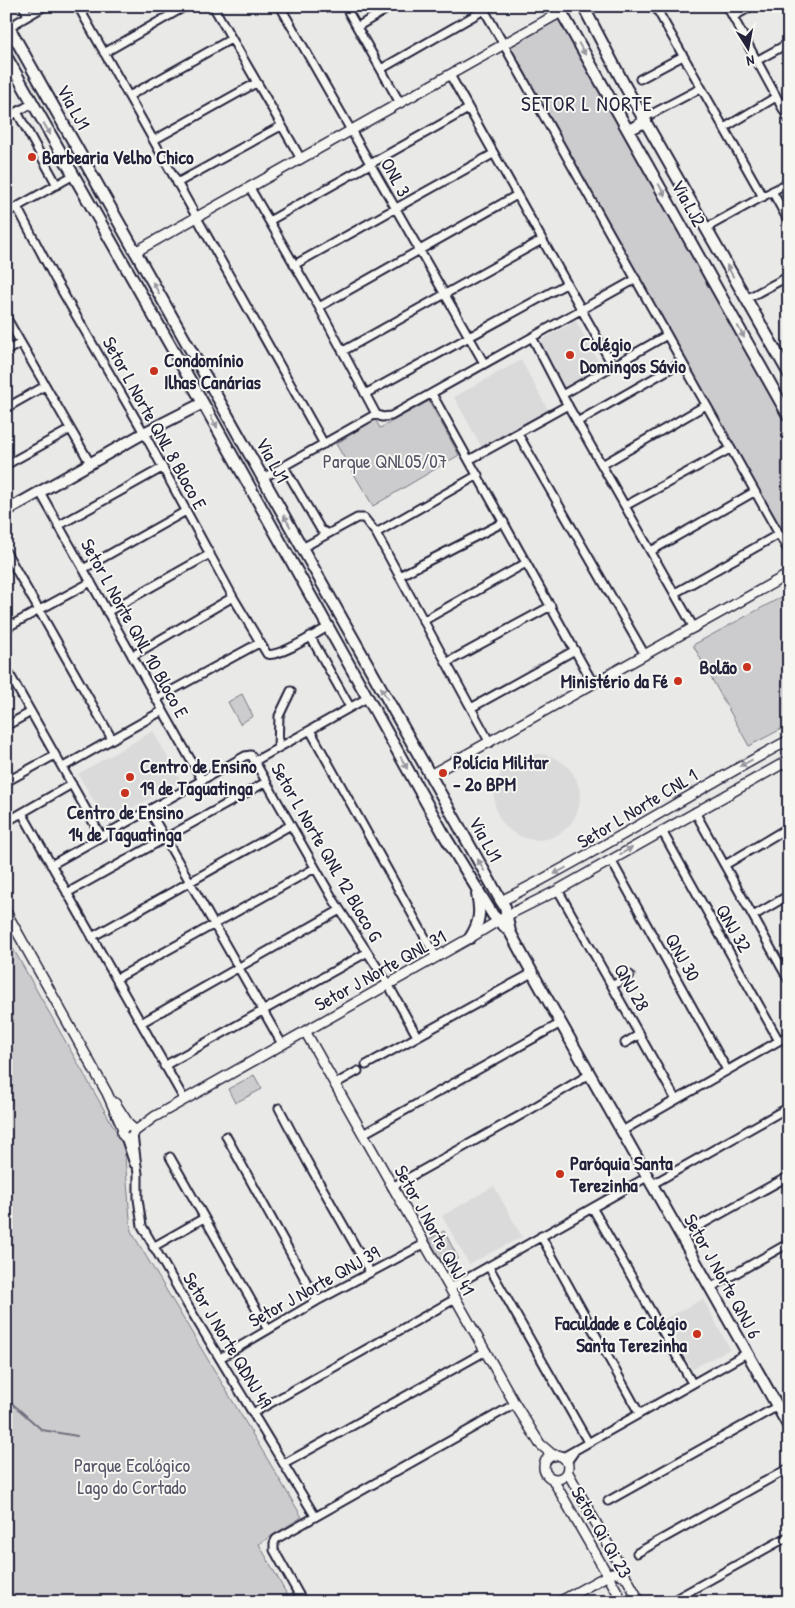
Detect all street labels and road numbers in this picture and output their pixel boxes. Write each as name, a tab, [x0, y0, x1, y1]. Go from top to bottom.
street label: Via LJ1	[51, 80, 97, 134]
street label: ONL 3	[375, 153, 417, 201]
street label: Via LJ2	[666, 175, 712, 231]
street label: Setor L Norte QNL 8 Bloco E	[97, 332, 214, 515]
street label: Via LJ1	[250, 433, 296, 487]
street label: Setor L Norte QNL 10 Bloco E	[75, 534, 195, 723]
street label: Setor L Norte QNL 12 Bloco G	[265, 758, 389, 946]
street label: Setor L Norte CNL 1	[572, 762, 702, 854]
street label: Via LJ1	[463, 812, 509, 866]
street label: QNJ 32	[710, 899, 758, 957]
street label: Setor J Norte QNL 31	[310, 923, 450, 1017]
street label: QNJ 30	[659, 928, 707, 986]
street label: QNJ 28	[608, 958, 656, 1016]
street label: Setor J Norte QNJ 41	[388, 1160, 482, 1300]
street label: Setor J Norte QNJ 6	[678, 1209, 768, 1343]
street label: Setor J Norte QNJ 39	[244, 1239, 384, 1333]
street label: Setor J Norte QDNJ 49	[177, 1267, 279, 1413]
street label: Setor Qi Qi 23	[565, 1481, 639, 1583]

